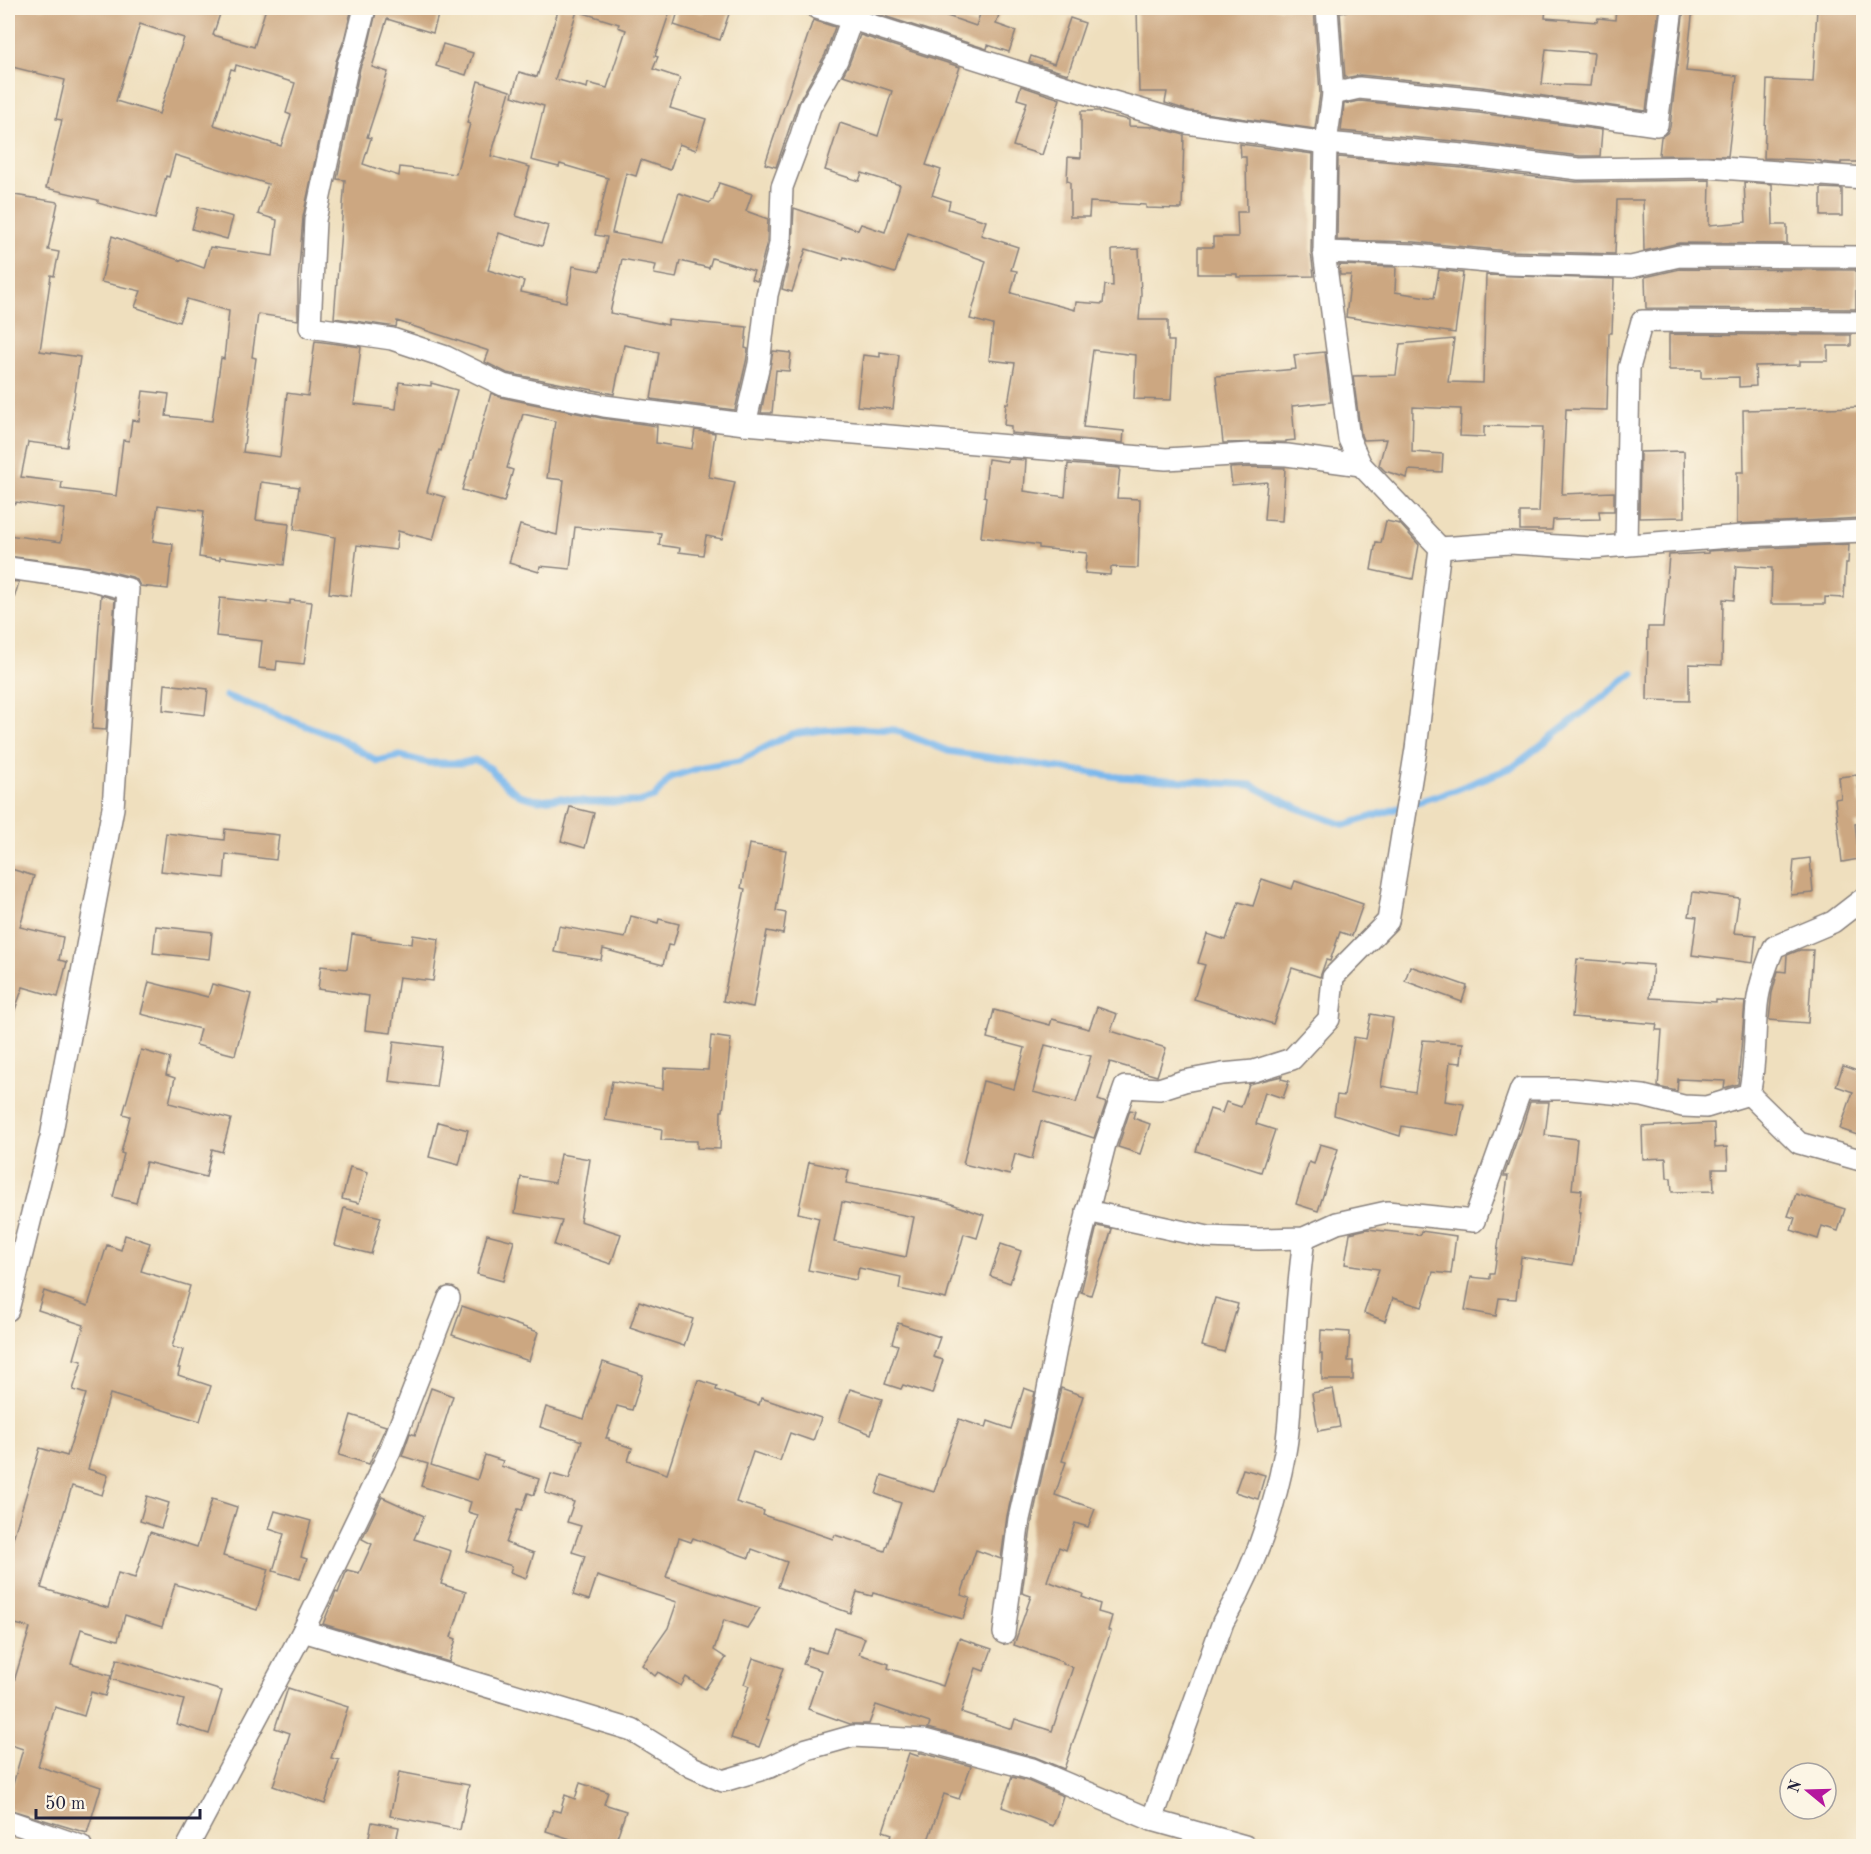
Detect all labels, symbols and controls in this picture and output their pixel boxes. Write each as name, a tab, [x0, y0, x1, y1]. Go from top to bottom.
north arrow	[1778, 1761, 1838, 1821]
text: N	[1786, 1778, 1806, 1795]
scale bar	[36, 1782, 200, 1820]
text: 50 m	[45, 1795, 85, 1813]

